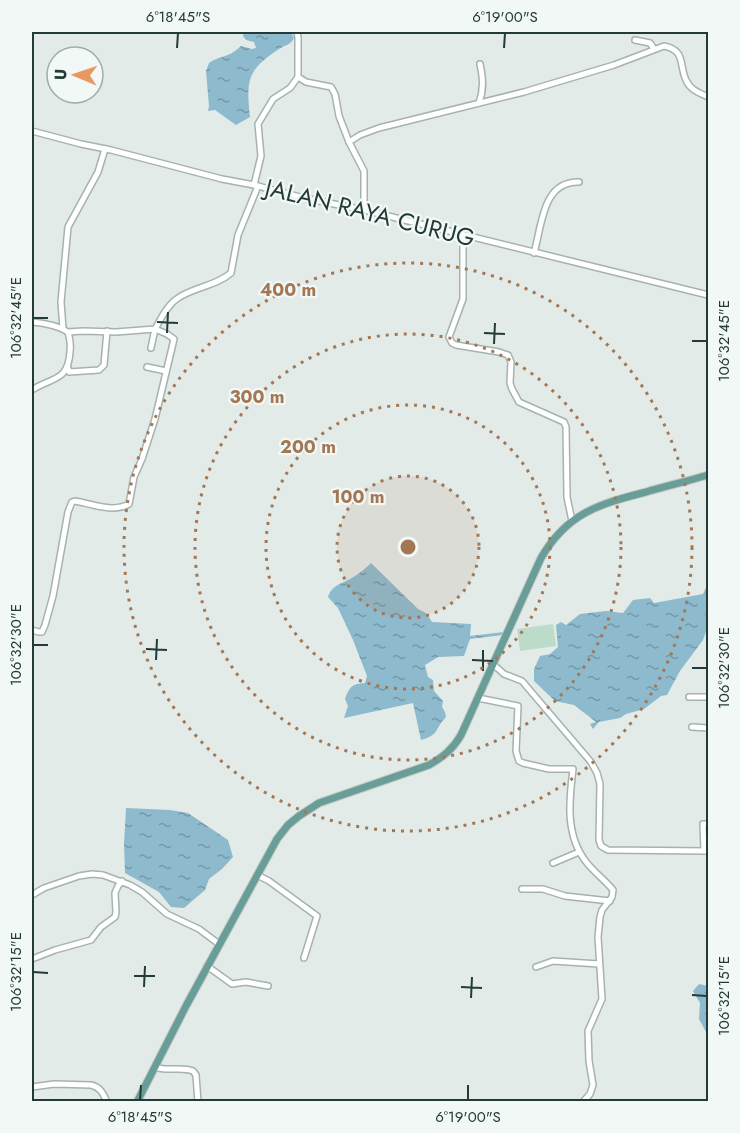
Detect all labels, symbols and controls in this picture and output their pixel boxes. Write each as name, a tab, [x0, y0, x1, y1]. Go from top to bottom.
text: 6°18'45"S	[146, 6, 210, 28]
text: 6°19'00"S	[472, 6, 538, 28]
north arrow	[45, 45, 105, 105]
text: U	[49, 68, 72, 81]
street label: JALAN RAYA CURUG	[259, 169, 479, 256]
text: 106°32'45"E	[5, 277, 27, 359]
text: 400 m	[260, 277, 316, 303]
text: 106°32'45"E	[713, 300, 735, 382]
text: 300 m	[229, 384, 285, 410]
text: 200 m	[280, 434, 336, 460]
text: 100 m	[331, 484, 385, 510]
centre of rings	[398, 537, 418, 557]
text: 106°32'30"E	[5, 604, 27, 686]
text: 106°32'30"E	[713, 627, 735, 709]
text: 106°32'15"E	[5, 932, 27, 1012]
text: 106°32'15"E	[713, 956, 735, 1036]
text: 6°18'45"S	[108, 1106, 172, 1128]
text: 6°19'00"S	[435, 1106, 501, 1128]

